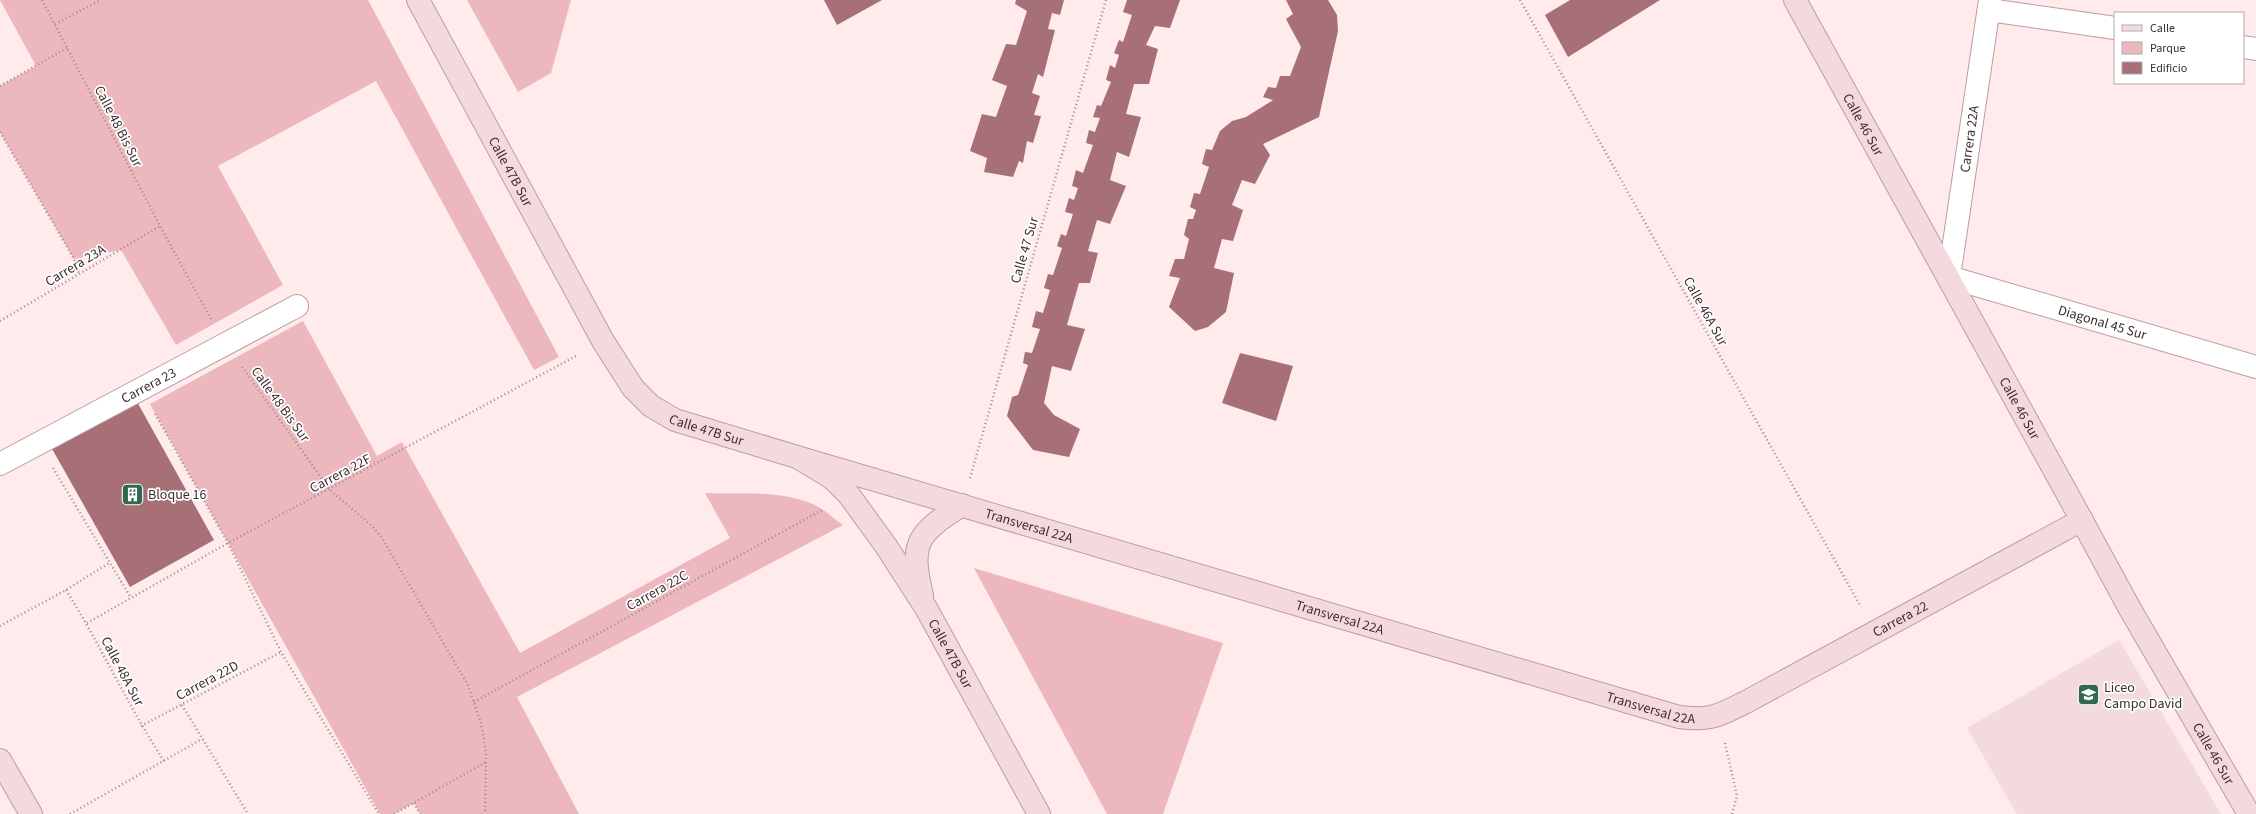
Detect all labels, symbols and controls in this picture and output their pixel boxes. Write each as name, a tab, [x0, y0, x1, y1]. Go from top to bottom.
legend	[2114, 12, 2244, 84]
text: Calle	[2150, 20, 2175, 37]
text: Parque	[2150, 40, 2186, 57]
text: Edificio	[2150, 60, 2187, 77]
street label: Calle 48 Bis Sur	[89, 82, 147, 171]
street label: Calle 46 Sur	[1837, 90, 1888, 160]
street label: Carrera 22A	[1955, 104, 1985, 174]
street label: Calle 47B Sur	[483, 133, 537, 211]
street label: Calle 47 Sur	[1006, 214, 1044, 286]
street label: Carrera 23A	[41, 240, 110, 292]
street label: Calle 46A Sur	[1678, 273, 1732, 350]
street label: Diagonal 45 Sur	[2056, 301, 2149, 345]
street label: Carrera 23	[118, 363, 180, 409]
street label: Calle 48 Bis Sur	[246, 363, 315, 447]
street label: Calle 46 Sur	[1994, 374, 2045, 444]
street label: Calle 47B Sur	[665, 409, 746, 451]
street label: Carrera 22F	[306, 449, 375, 498]
building icon: Bloque 16	[120, 481, 146, 507]
place label: Bloque 16	[148, 485, 206, 505]
street label: Transversal 22A	[982, 504, 1076, 549]
street label: Carrera 22C	[623, 566, 692, 616]
street label: Transversal 22A	[1293, 596, 1387, 641]
street label: Carrera 22	[1869, 596, 1932, 643]
street label: Calle 47B Sur	[923, 615, 977, 693]
street label: Calle 48A Sur	[95, 633, 149, 710]
street label: Carrera 22D	[173, 656, 242, 706]
place label: Liceo Campo David	[2104, 678, 2182, 714]
school or university icon: Liceo Campo David	[2075, 682, 2101, 708]
street label: Transversal 22A	[1604, 687, 1696, 729]
street label: Calle 46 Sur	[2187, 719, 2239, 789]

